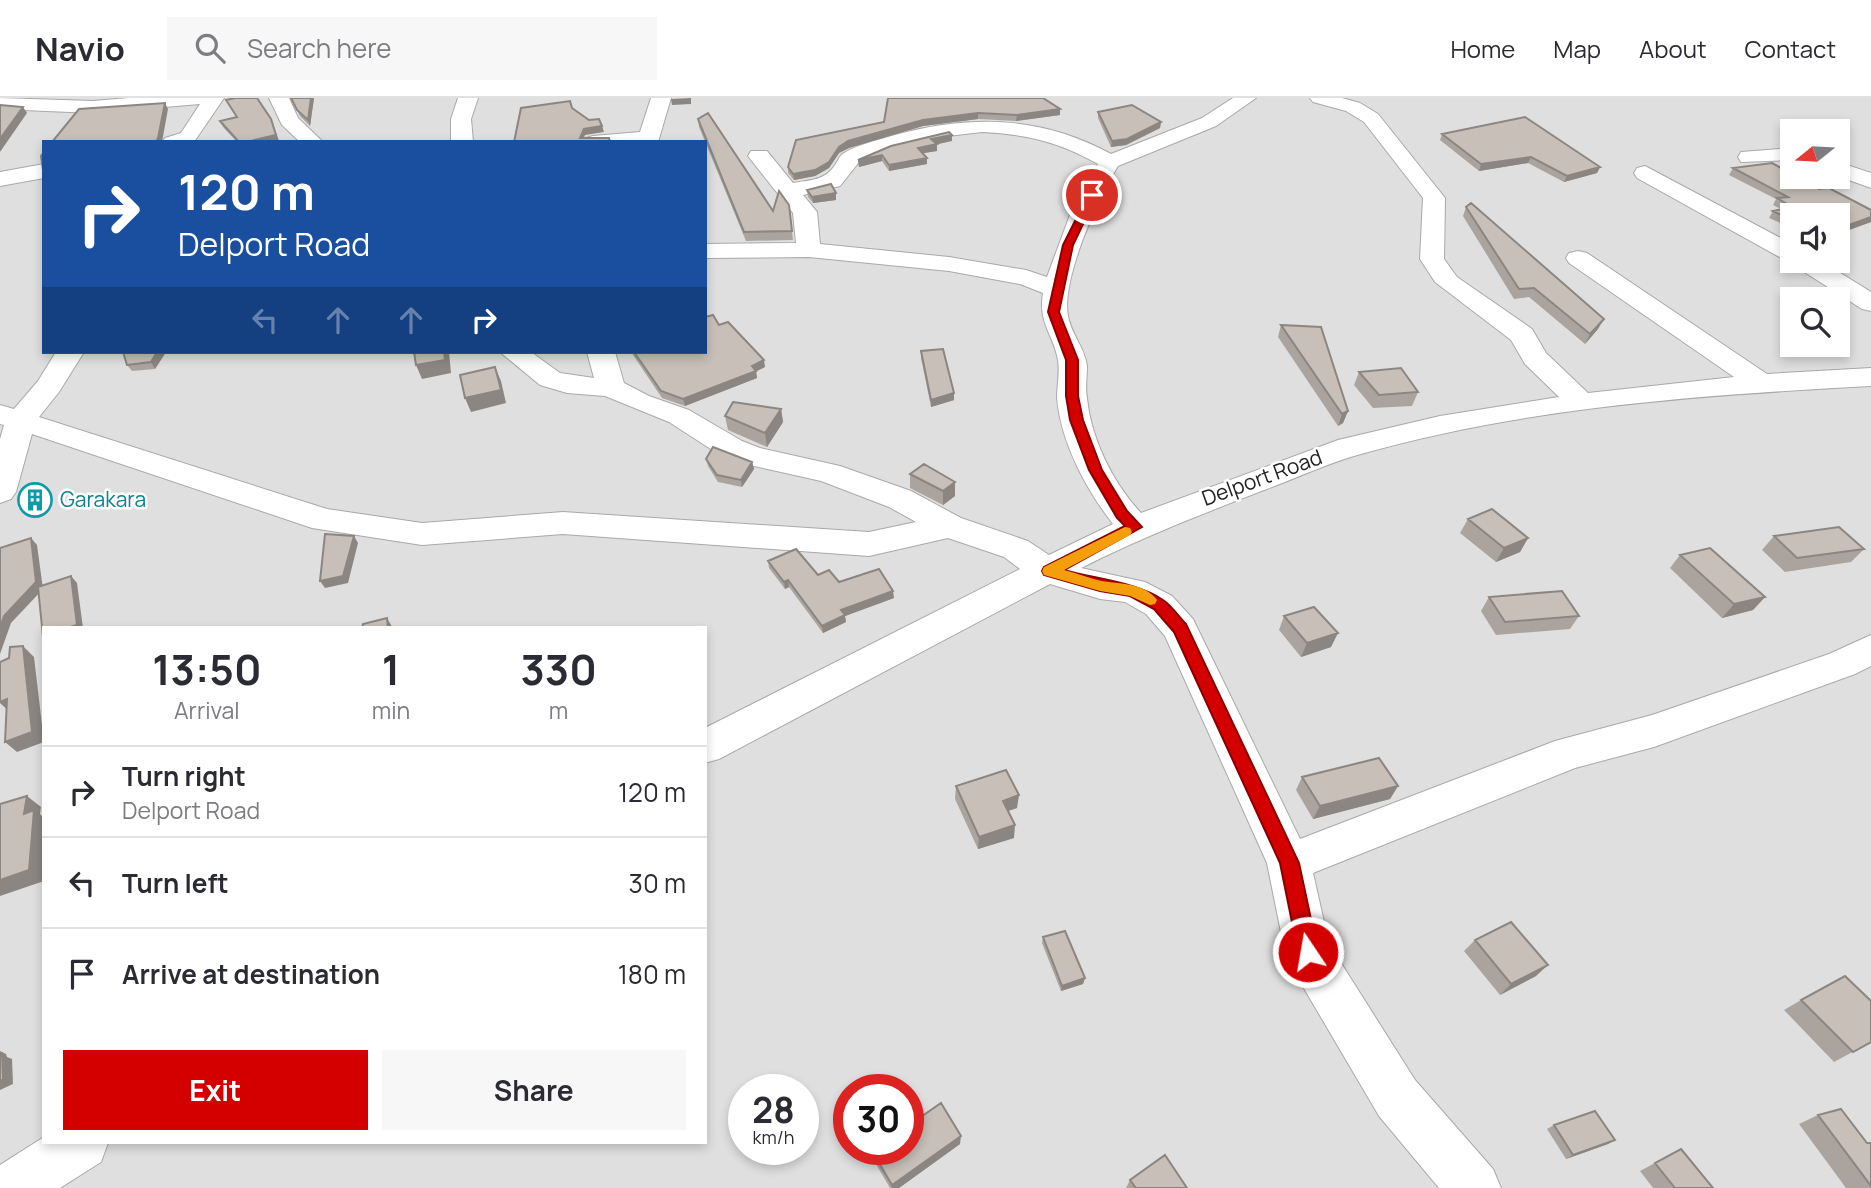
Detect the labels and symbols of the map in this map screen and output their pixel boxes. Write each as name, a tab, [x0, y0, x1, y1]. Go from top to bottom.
north arrow	[1780, 119, 1850, 189]
pin	[1062, 165, 1122, 225]
street label: Delport Road	[1198, 442, 1326, 512]
building icon: Garakara	[16, 481, 54, 519]
place label: Garakara	[60, 485, 146, 513]
position arrow	[1271, 915, 1345, 989]
speed limit sign: 30	[833, 1074, 924, 1165]

